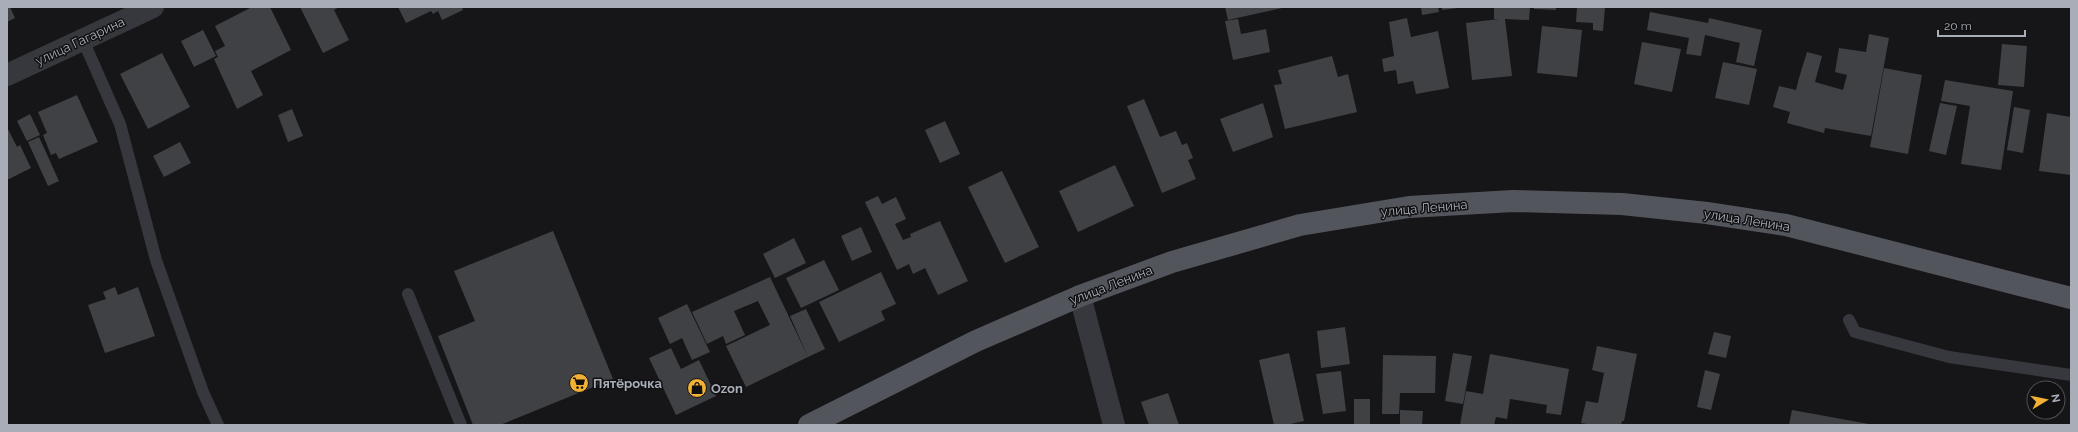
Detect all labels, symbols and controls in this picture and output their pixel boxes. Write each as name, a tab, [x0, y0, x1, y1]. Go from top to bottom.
scale bar	[1938, 12, 2025, 38]
street label: улица Гагарина	[33, 14, 127, 68]
text: 20 m	[1944, 19, 1972, 33]
street label: улица Ленина	[1380, 197, 1468, 219]
street label: улица Ленина	[1703, 206, 1791, 234]
street label: улица Ленина	[1068, 262, 1154, 308]
supermarket icon: Пятёрочка	[568, 372, 590, 394]
place label: Пятёрочка	[593, 376, 663, 391]
shop icon: Ozon	[686, 377, 708, 399]
north arrow	[2026, 380, 2066, 420]
place label: Ozon	[711, 381, 743, 396]
text: N	[2048, 393, 2062, 404]

